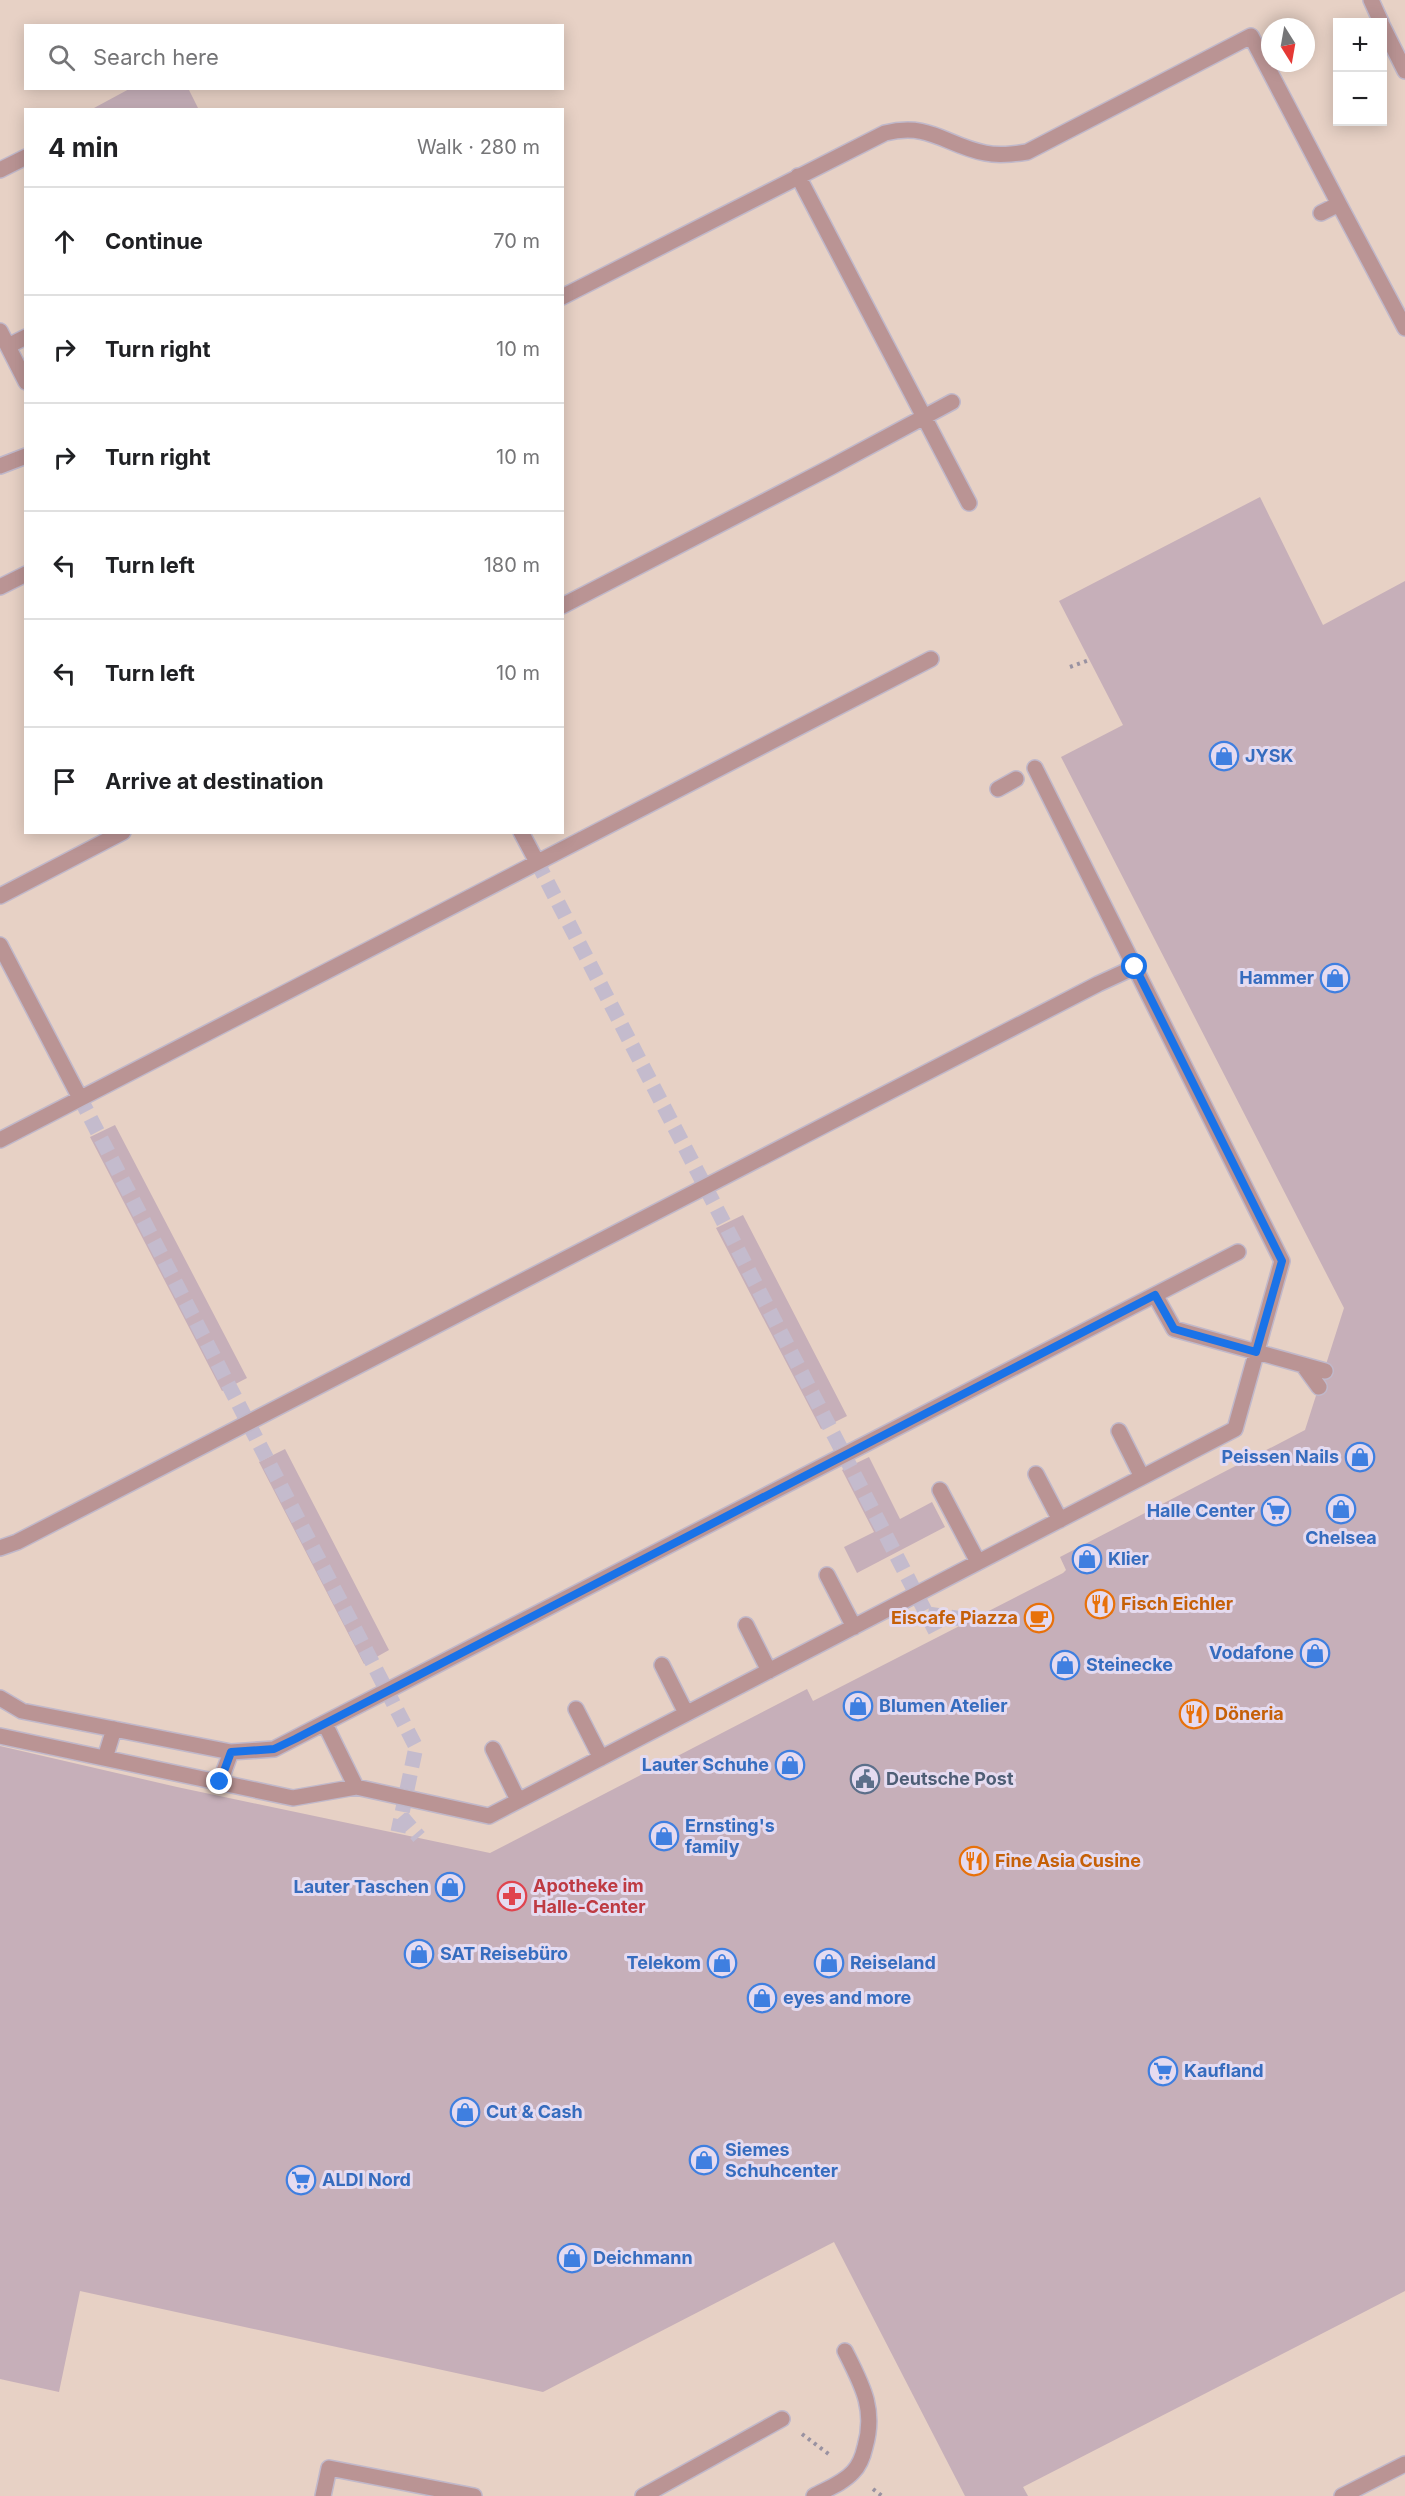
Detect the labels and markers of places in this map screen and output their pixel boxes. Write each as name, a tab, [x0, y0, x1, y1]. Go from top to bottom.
shop icon: JYSK	[1208, 740, 1240, 772]
place label: JYSK	[1245, 745, 1293, 766]
shop icon: Hammer	[1319, 962, 1351, 994]
place label: Hammer	[1239, 967, 1314, 988]
shop icon: Peissen Nails	[1344, 1441, 1376, 1473]
place label: Peissen Nails	[1222, 1446, 1339, 1467]
shop icon: Chelsea	[1325, 1493, 1357, 1525]
supermarket icon: Halle Center	[1260, 1495, 1292, 1527]
place label: Halle Center	[1147, 1500, 1255, 1521]
place label: Chelsea	[1305, 1527, 1377, 1548]
shop icon: Klier	[1071, 1543, 1103, 1575]
place label: Klier	[1108, 1548, 1149, 1569]
restaurant icon: Fisch Eichler	[1084, 1588, 1116, 1620]
place label: Fisch Eichler	[1121, 1593, 1233, 1614]
cafe icon: Eiscafe Piazza	[1023, 1602, 1055, 1634]
place label: Eiscafe Piazza	[891, 1607, 1018, 1628]
shop icon: Vodafone	[1299, 1637, 1331, 1669]
place label: Vodafone	[1209, 1642, 1294, 1663]
shop icon: Steinecke	[1049, 1649, 1081, 1681]
place label: Steinecke	[1086, 1654, 1173, 1675]
shop icon: Blumen Atelier	[842, 1690, 874, 1722]
place label: Blumen Atelier	[879, 1695, 1008, 1716]
restaurant icon: Döneria	[1178, 1698, 1210, 1730]
place label: Döneria	[1215, 1703, 1284, 1724]
shop icon: Lauter Schuhe	[774, 1749, 806, 1781]
place label: Lauter Schuhe	[642, 1754, 769, 1775]
public building icon: Deutsche Post	[849, 1763, 881, 1795]
place label: Deutsche Post	[886, 1768, 1014, 1789]
place label: Ernsting's family	[685, 1815, 775, 1857]
shop icon: Ernsting's family	[648, 1820, 680, 1852]
restaurant icon: Fine Asia Cusine	[958, 1845, 990, 1877]
place label: Fine Asia Cusine	[995, 1850, 1141, 1871]
shop icon: Lauter Taschen	[434, 1871, 466, 1903]
place label: Apotheke im Halle-Center	[533, 1875, 646, 1917]
place label: Lauter Taschen	[293, 1876, 429, 1897]
pharmacy icon: Apotheke im Halle-Center	[496, 1880, 528, 1912]
shop icon: SAT Reisebüro	[403, 1938, 435, 1970]
place label: SAT Reisebüro	[440, 1943, 568, 1964]
shop icon: Telekom	[706, 1947, 738, 1979]
shop icon: Reiseland	[813, 1947, 845, 1979]
place label: Telekom	[627, 1952, 701, 1973]
place label: Reiseland	[850, 1952, 936, 1973]
shop icon: eyes and more	[746, 1982, 778, 2014]
place label: eyes and more	[783, 1987, 912, 2008]
supermarket icon: Kaufland	[1147, 2055, 1179, 2087]
place label: Kaufland	[1184, 2060, 1264, 2081]
shop icon: Cut & Cash	[449, 2096, 481, 2128]
place label: Cut & Cash	[486, 2101, 583, 2122]
place label: Siemes Schuhcenter	[725, 2139, 838, 2181]
shop icon: Siemes Schuhcenter	[688, 2144, 720, 2176]
supermarket icon: ALDI Nord	[285, 2164, 317, 2196]
place label: ALDI Nord	[322, 2169, 411, 2190]
shop icon: Deichmann	[556, 2242, 588, 2274]
place label: Deichmann	[593, 2247, 693, 2268]

